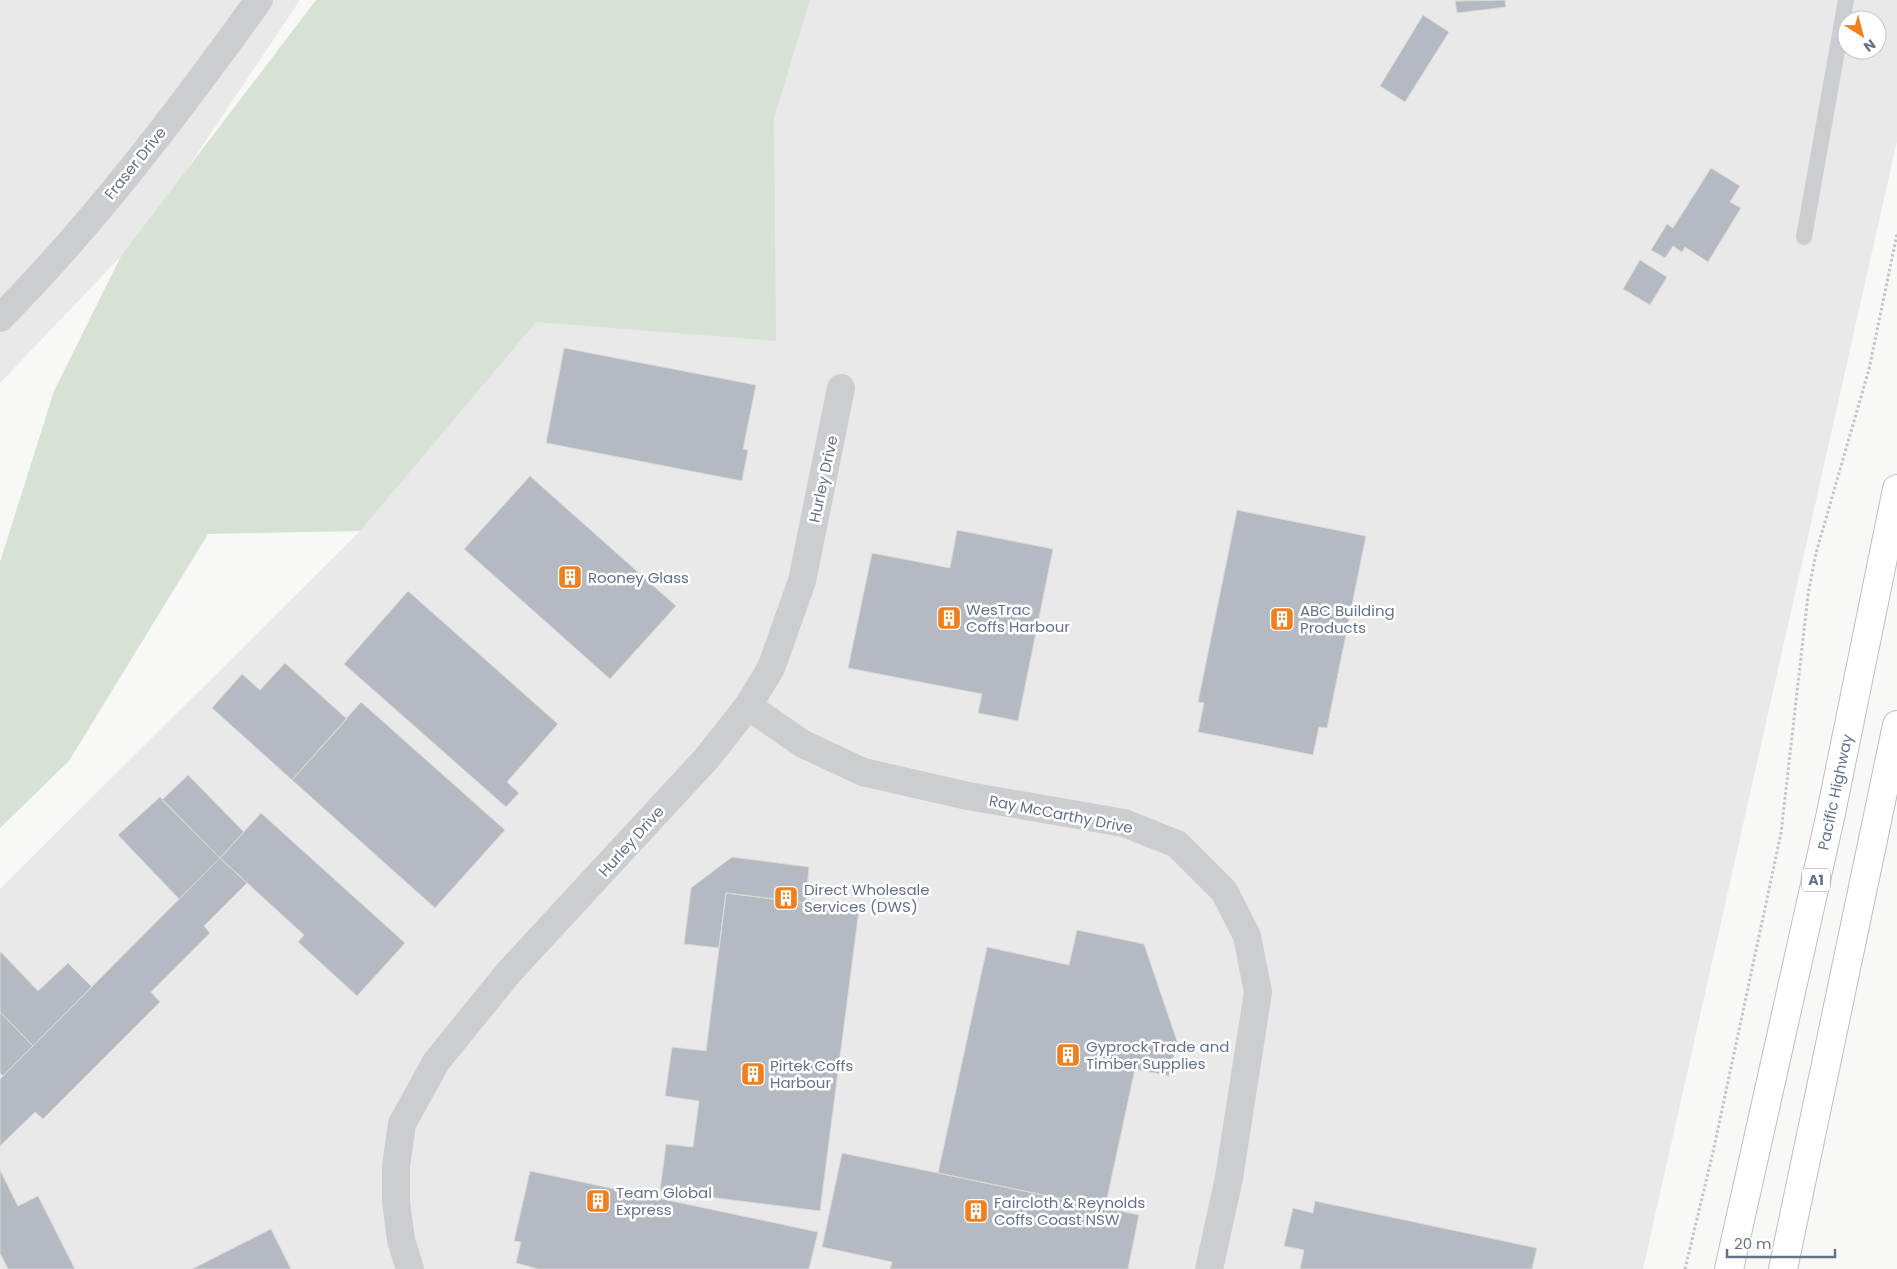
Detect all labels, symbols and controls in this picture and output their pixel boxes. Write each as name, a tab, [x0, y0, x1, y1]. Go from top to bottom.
north arrow	[1837, 10, 1887, 60]
text: N	[1860, 34, 1880, 57]
street label: Fraser Drive	[99, 122, 171, 204]
street label: Hurley Drive	[804, 433, 842, 525]
building icon: Rooney Glass	[557, 564, 583, 590]
place label: Rooney Glass	[588, 567, 689, 588]
place label: WesTrac Coffs Harbour	[966, 599, 1070, 637]
place label: ABC Building Products	[1300, 600, 1395, 638]
building icon: WesTrac Coffs Harbour	[936, 605, 962, 631]
building icon: ABC Building Products	[1269, 606, 1295, 632]
street label: Pacific Highway	[1812, 732, 1858, 852]
street label: Ray McCarthy Drive	[987, 790, 1135, 838]
street label: Hurley Drive	[594, 801, 668, 881]
road number: A1	[1802, 868, 1830, 892]
place label: Direct Wholesale Services (DWS)	[804, 879, 930, 917]
building icon: Direct Wholesale Services (DWS)	[773, 885, 799, 911]
place label: Gyprock Trade and Timber Supplies	[1086, 1036, 1229, 1074]
building icon: Gyprock Trade and Timber Supplies	[1055, 1042, 1081, 1068]
place label: Pirtek Coffs Harbour	[770, 1055, 854, 1093]
building icon: Pirtek Coffs Harbour	[740, 1061, 766, 1087]
place label: Team Global Express	[616, 1182, 712, 1220]
building icon: Team Global Express	[585, 1188, 611, 1214]
place label: Faircloth & Reynolds Coffs Coast NSW	[994, 1192, 1145, 1230]
building icon: Faircloth & Reynolds Coffs Coast NSW	[963, 1198, 989, 1224]
scale bar	[1727, 1226, 1834, 1258]
text: 20 m	[1734, 1233, 1772, 1254]

